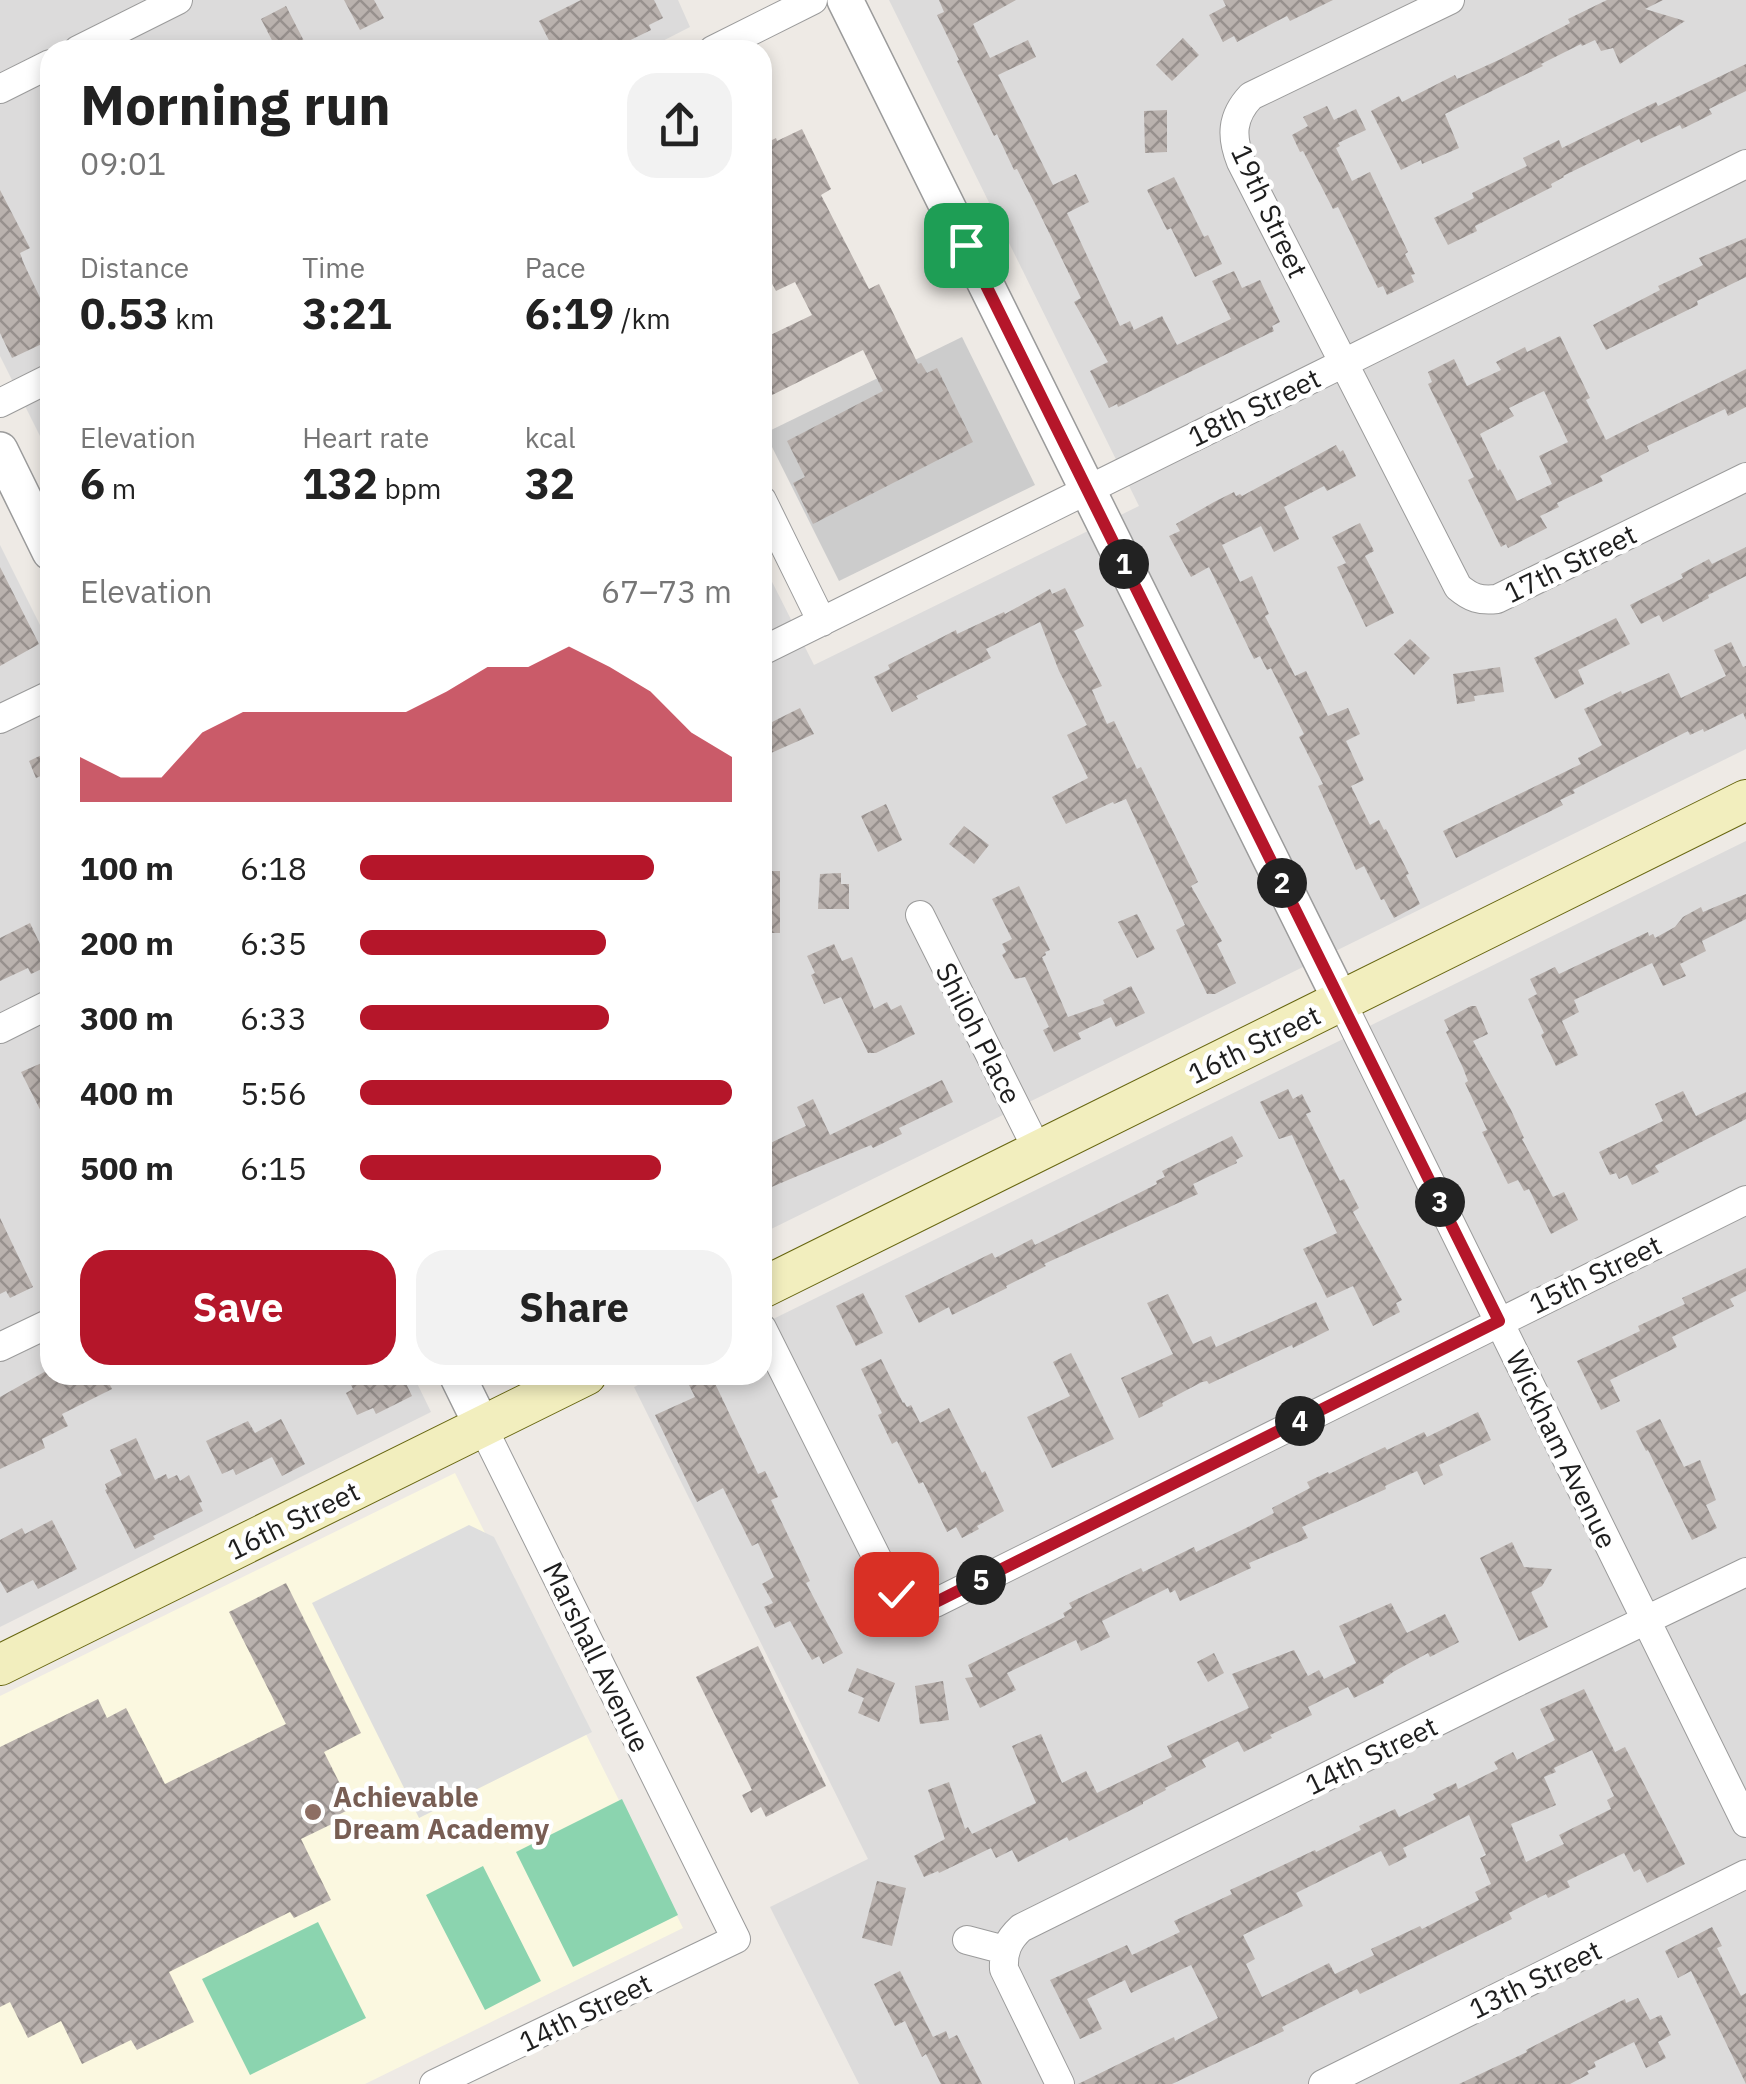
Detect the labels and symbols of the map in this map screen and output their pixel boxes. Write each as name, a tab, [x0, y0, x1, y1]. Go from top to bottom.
street label: 19th Street	[1223, 138, 1317, 284]
pin	[924, 203, 1009, 288]
street label: 18th Street	[1182, 359, 1326, 455]
street label: 17th Street	[1498, 515, 1642, 611]
pin: 1	[1099, 539, 1149, 589]
pin: 2	[1257, 858, 1307, 908]
street label: Shiloh Place	[928, 956, 1030, 1110]
street label: 16th Street	[1182, 996, 1326, 1092]
pin: 3	[1415, 1177, 1465, 1227]
street label: 15th Street	[1523, 1226, 1667, 1322]
street label: Wickham Avenue	[1498, 1344, 1626, 1554]
pin: 4	[1275, 1396, 1325, 1446]
street label: 16th Street	[221, 1472, 365, 1568]
pin	[854, 1552, 939, 1637]
pin: 5	[956, 1555, 1006, 1605]
street label: Marshall Avenue	[535, 1556, 659, 1758]
street label: 14th Street	[1299, 1707, 1443, 1803]
place label: Achievable Dream Academy	[333, 1778, 549, 1847]
marker: Achievable Dream Academy	[302, 1801, 324, 1823]
street label: 13th Street	[1463, 1931, 1607, 2027]
street label: 14th Street	[513, 1964, 657, 2060]

